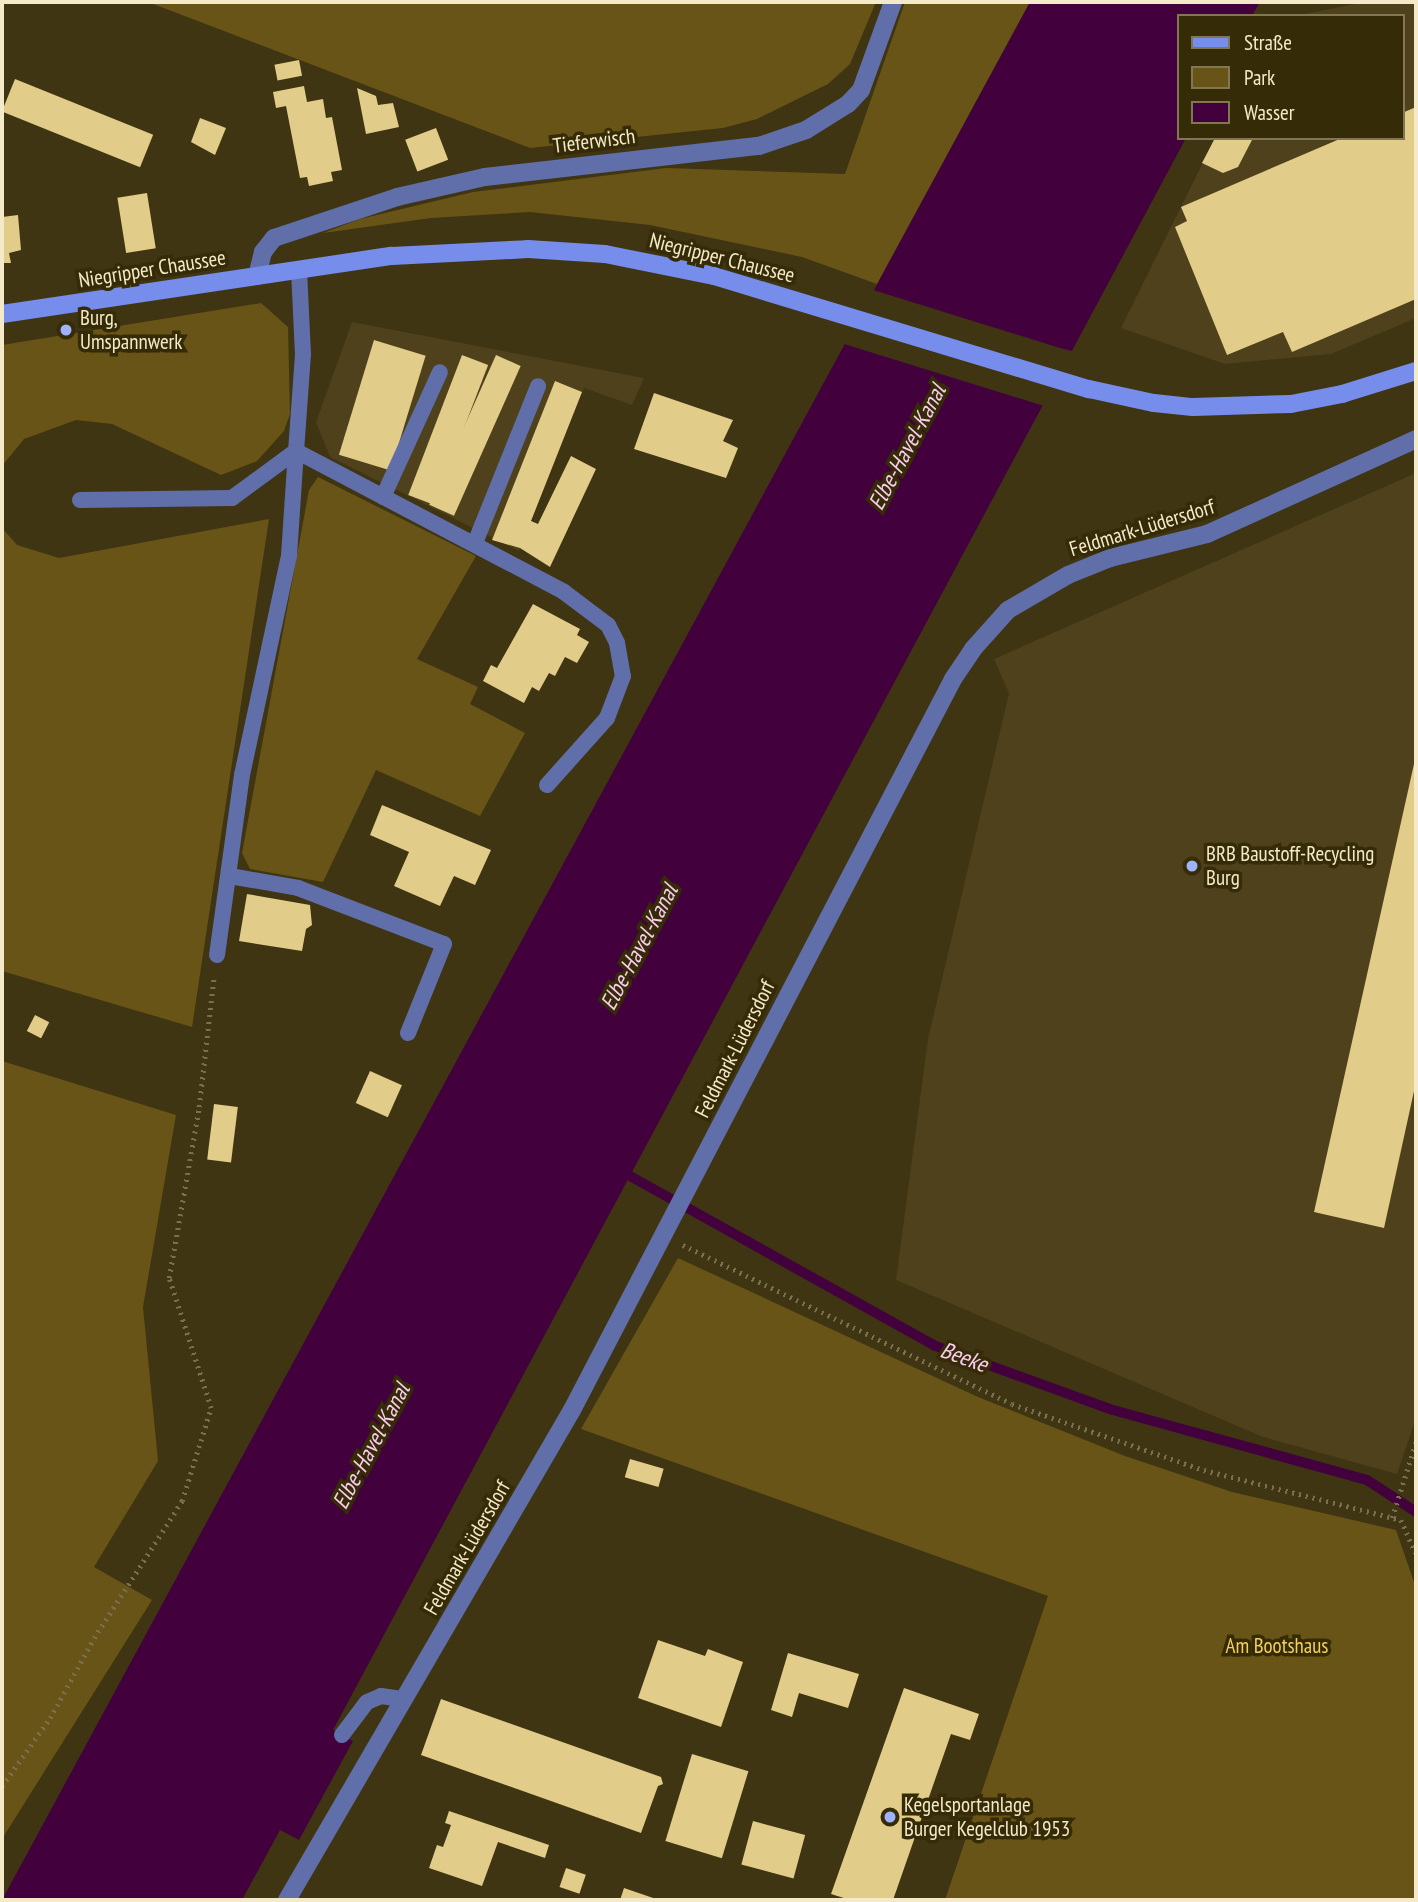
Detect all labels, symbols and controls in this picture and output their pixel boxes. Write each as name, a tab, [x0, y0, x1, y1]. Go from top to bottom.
legend	[1176, 14, 1404, 140]
text: Straße	[1244, 29, 1292, 56]
text: Park	[1244, 64, 1275, 91]
text: Wasser	[1244, 99, 1294, 126]
street label: Tieferwisch	[551, 123, 637, 159]
street label: Niegripper Chaussee	[647, 228, 797, 288]
street label: Niegripper Chaussee	[77, 245, 227, 293]
place label: Burg, Umspannwerk	[80, 305, 182, 355]
marker: Burg, Umspannwerk	[58, 322, 74, 338]
water label: Elbe-Havel-Kanal	[862, 380, 952, 514]
street label: Feldmark-Lüdersdorf	[1066, 494, 1218, 562]
place label: BRB Baustoff-Recycling Burg	[1206, 841, 1374, 891]
marker: BRB Baustoff-Recycling Burg	[1184, 858, 1200, 874]
water label: Elbe-Havel-Kanal	[594, 880, 684, 1014]
street label: Feldmark-Lüdersdorf	[690, 976, 780, 1122]
water label: Beeke	[937, 1336, 991, 1378]
water label: Elbe-Havel-Kanal	[326, 1379, 416, 1513]
street label: Feldmark-Lüdersdorf	[418, 1477, 516, 1619]
park label: Am Bootshaus	[1226, 1633, 1328, 1659]
place label: Kegelsportanlage Burger Kegelclub 1953	[904, 1792, 1070, 1842]
marker: Kegelsportanlage Burger Kegelclub 1953	[882, 1809, 898, 1825]

